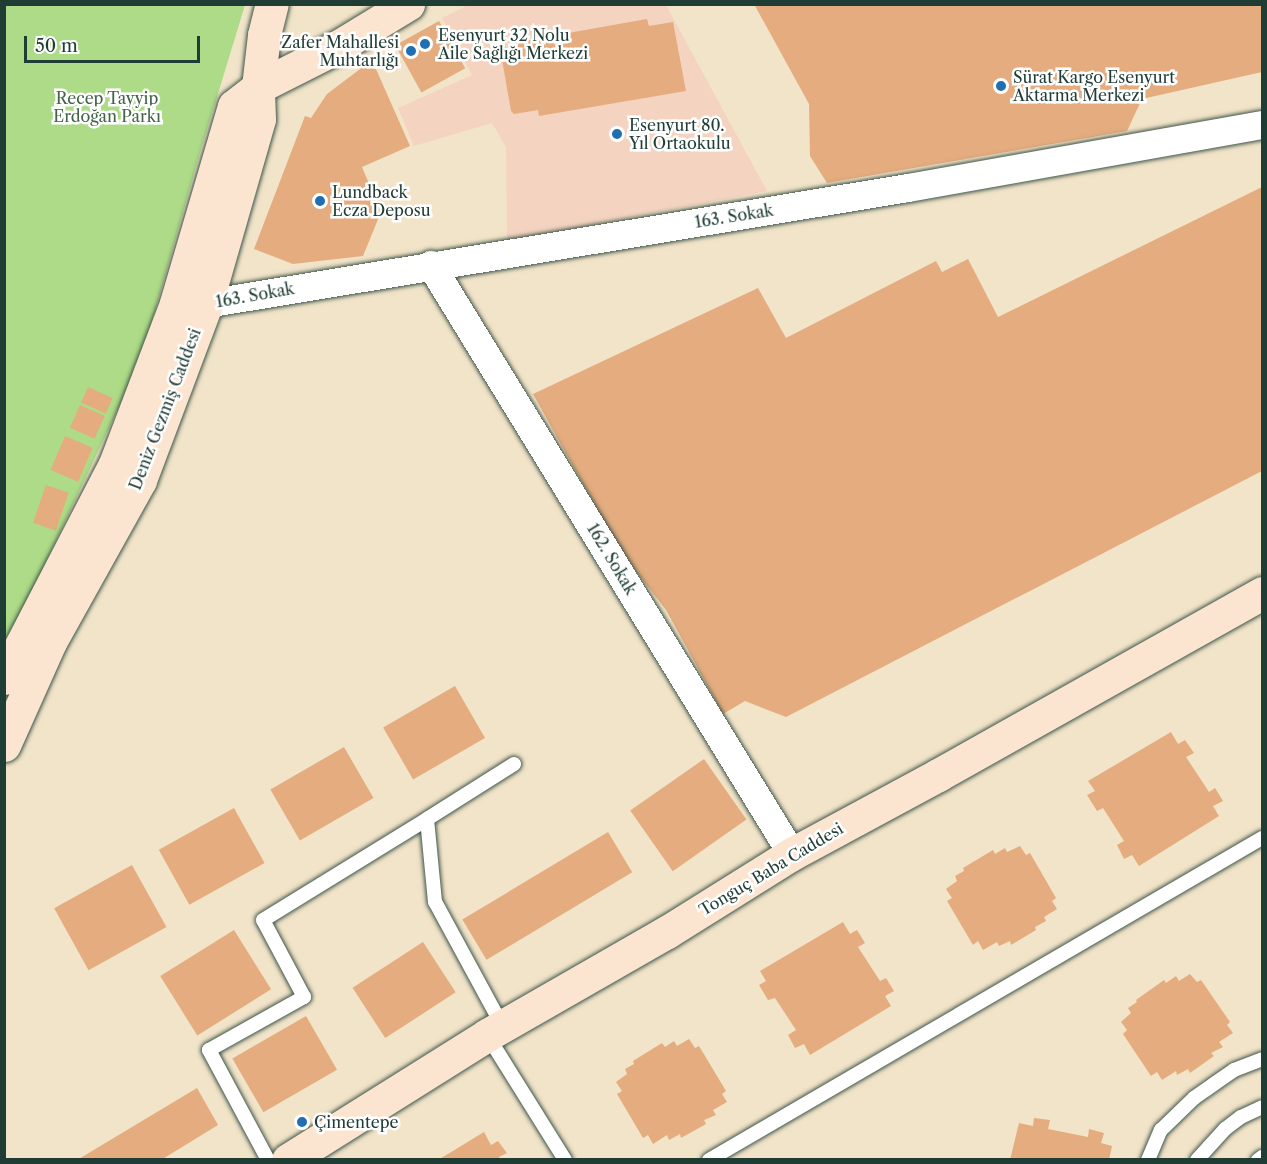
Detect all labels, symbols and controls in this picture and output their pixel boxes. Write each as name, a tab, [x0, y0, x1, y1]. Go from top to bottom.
scale bar	[27, 24, 202, 62]
place label: Esenyurt 32 Nolu Aile Sağlığı Merkezi	[438, 25, 588, 63]
place label: Zafer Mahallesi Muhtarlığı	[281, 32, 399, 70]
text: 50 m	[35, 35, 78, 57]
marker: Esenyurt 32 Nolu Aile Sağlığı Merkezi	[416, 35, 434, 53]
marker: Zafer Mahallesi Muhtarlığı	[404, 44, 418, 58]
place label: Sürat Kargo Esenyurt Aktarma Merkezi	[1013, 67, 1175, 105]
marker: Sürat Kargo Esenyurt Aktarma Merkezi	[994, 79, 1008, 93]
park label: Recep Tayyip Erdoğan Parkı	[53, 88, 161, 126]
place label: Esenyurt 80. Yıl Ortaokulu	[629, 115, 730, 153]
marker: Esenyurt 80. Yıl Ortaokulu	[610, 127, 624, 141]
place label: Lundback Ecza Deposu	[332, 182, 431, 220]
marker: Lundback Ecza Deposu	[313, 194, 327, 208]
street label: 163. Sokak	[693, 200, 775, 232]
street label: 163. Sokak	[214, 279, 296, 311]
street label: Deniz Gezmiş Caddesi	[125, 326, 205, 492]
street label: 162. Sokak	[583, 520, 641, 598]
street label: Tonguç Baba Caddesi	[696, 818, 846, 920]
place label: Çimentepe	[314, 1112, 399, 1132]
marker: Çimentepe	[295, 1115, 309, 1129]

